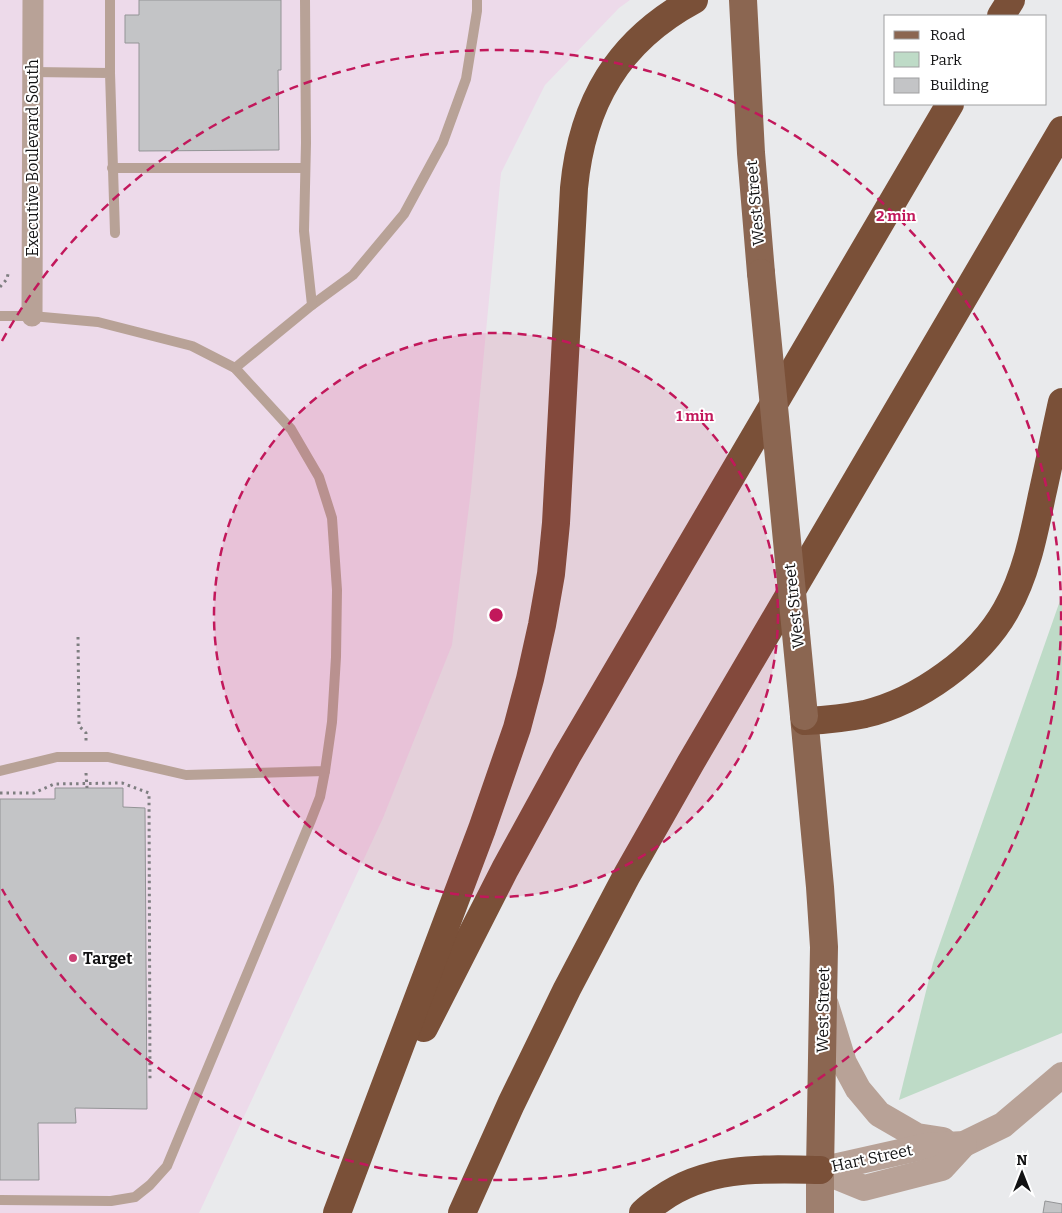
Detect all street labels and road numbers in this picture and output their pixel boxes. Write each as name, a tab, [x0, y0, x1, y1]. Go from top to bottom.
street label: Executive Boulevard South	[23, 59, 42, 257]
street label: West Street	[742, 159, 768, 247]
street label: West Street	[780, 562, 808, 650]
street label: West Street	[813, 967, 833, 1053]
street label: Hart Street	[830, 1140, 915, 1176]

